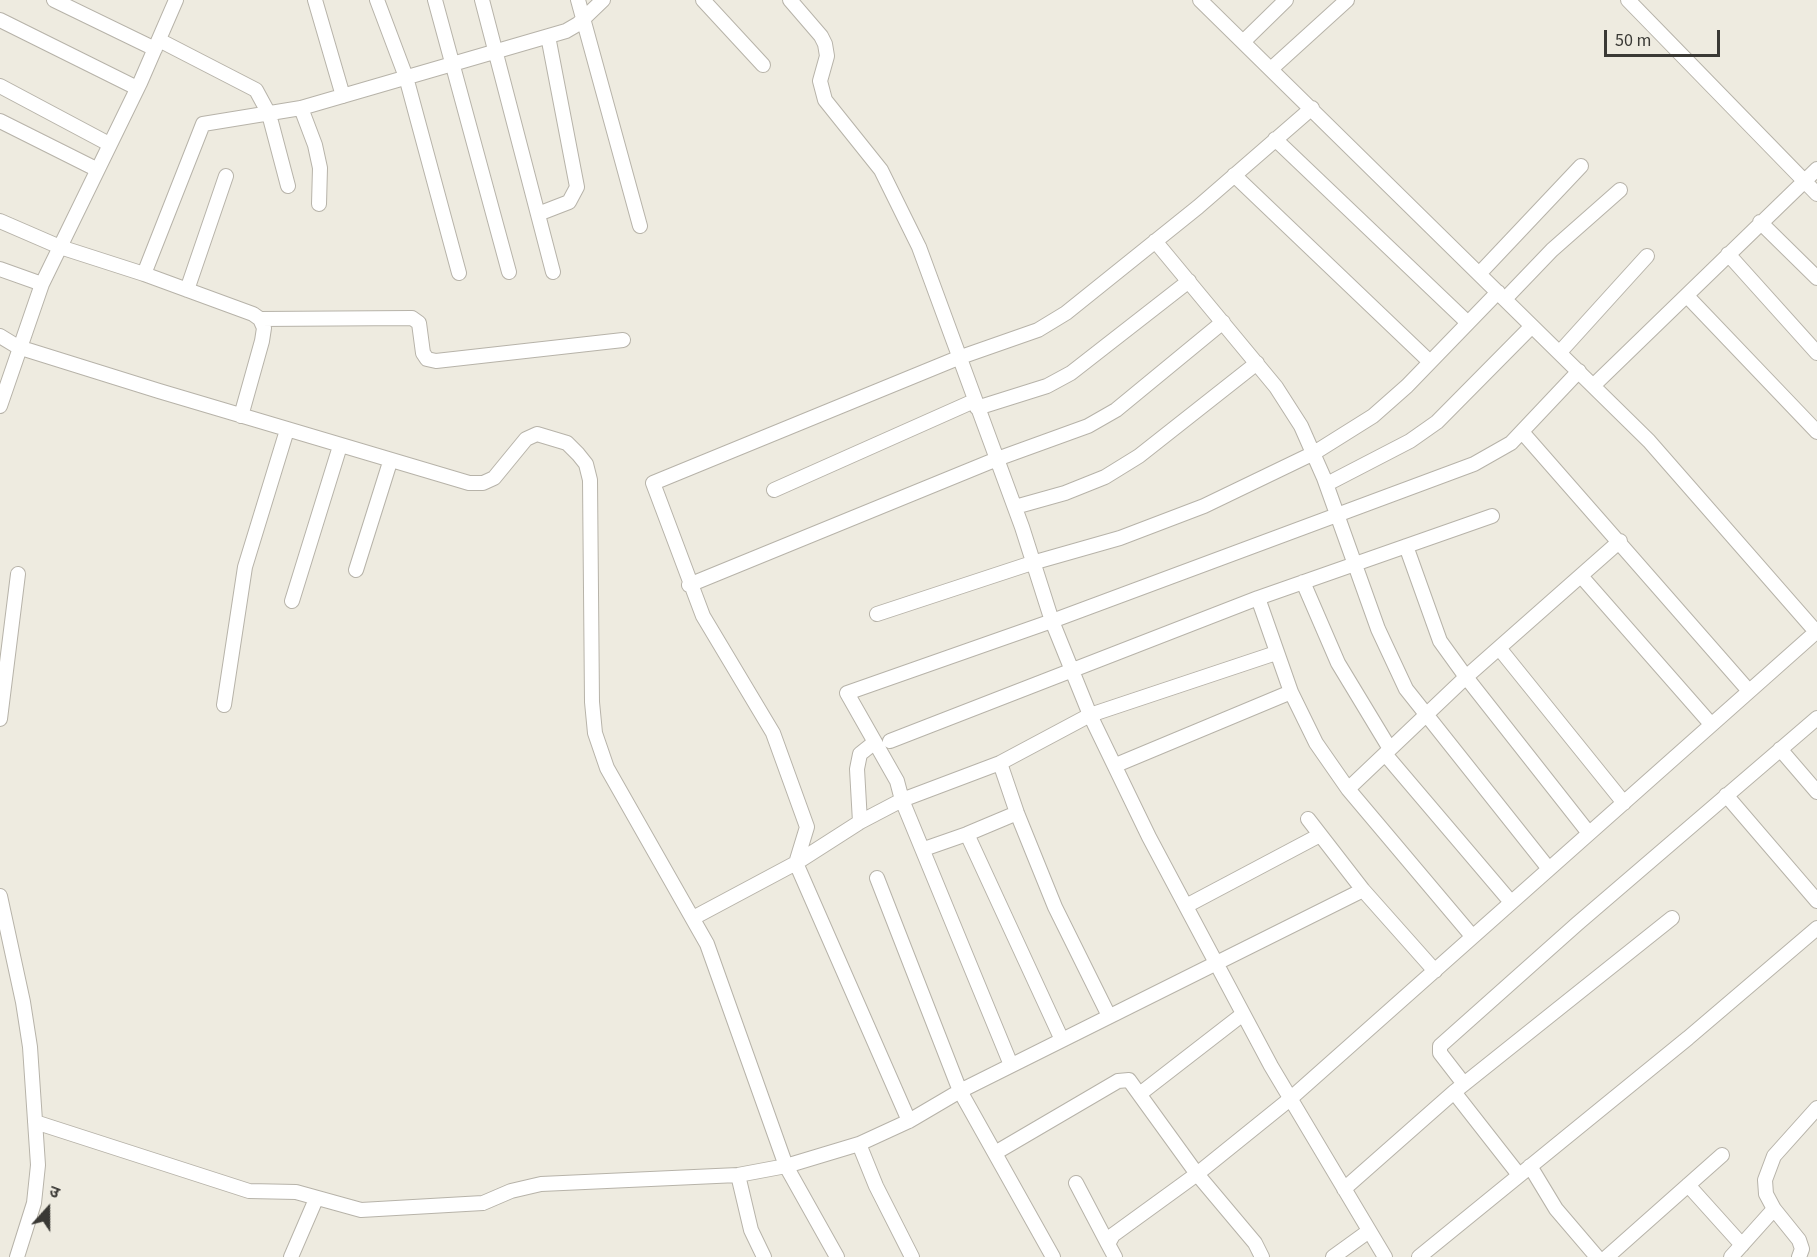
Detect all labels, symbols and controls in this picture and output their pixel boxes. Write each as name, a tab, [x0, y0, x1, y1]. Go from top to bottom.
scale bar	[1607, 18, 1722, 56]
text: 50 m	[1615, 28, 1651, 53]
north arrow	[18, 1179, 78, 1239]
text: उ	[46, 1180, 63, 1204]

